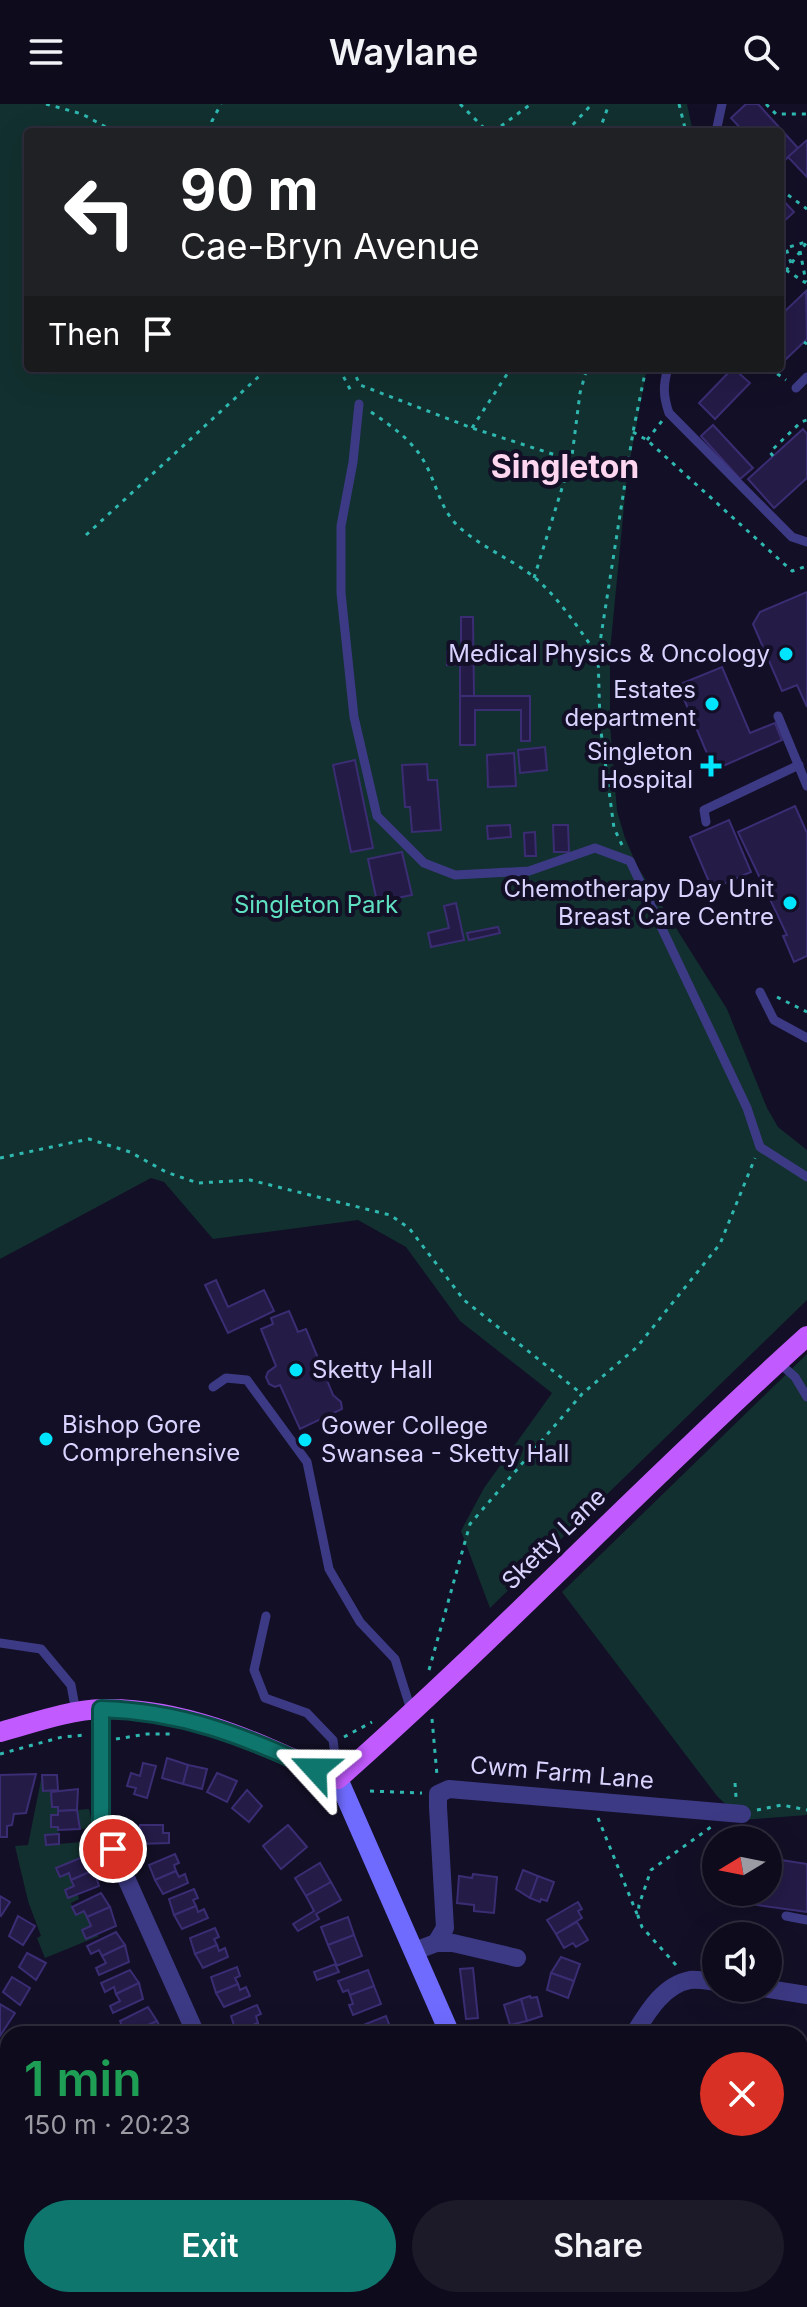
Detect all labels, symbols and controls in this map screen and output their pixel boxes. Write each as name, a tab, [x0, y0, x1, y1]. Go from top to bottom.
icon: menu	[24, 30, 68, 74]
text: Waylane	[329, 30, 478, 74]
icon: search	[739, 30, 783, 74]
text: 90 m	[180, 156, 319, 224]
icon: left	[48, 160, 152, 264]
text: Cae-Bryn Avenue	[180, 224, 480, 268]
icon: arrive	[136, 312, 180, 356]
text: Then	[48, 316, 120, 352]
district label: Singleton	[491, 447, 639, 486]
place label: Medical Physics & Oncology	[448, 639, 770, 668]
marker: Medical Physics & Oncology	[777, 645, 795, 663]
place label: Estates department	[565, 675, 696, 732]
marker: Estates department	[703, 695, 721, 713]
place label: Singleton Hospital	[587, 737, 693, 794]
marker: Singleton Hospital	[700, 755, 722, 777]
place label: Chemotherapy Day Unit Breast Care Centre	[503, 874, 774, 931]
park label: Singleton Park	[234, 890, 398, 919]
marker: Chemotherapy Day Unit Breast Care Centre	[781, 894, 799, 912]
place label: Sketty Hall	[312, 1355, 433, 1384]
marker: Sketty Hall	[287, 1361, 305, 1379]
place label: Bishop Gore Comprehensive	[62, 1410, 240, 1467]
place label: Gower College Swansea - Sketty Hall	[321, 1411, 569, 1468]
marker: Bishop Gore Comprehensive	[37, 1430, 55, 1448]
marker: Gower College Swansea - Sketty Hall	[296, 1431, 314, 1449]
street label: Sketty Lane	[496, 1482, 612, 1595]
position arrow	[273, 1727, 357, 1811]
street label: Cwm Farm Lane	[469, 1750, 655, 1795]
pin	[79, 1815, 147, 1883]
north arrow	[702, 1826, 782, 1906]
map controls	[702, 1826, 782, 2002]
icon: arrive	[91, 1827, 135, 1871]
button: sound	[702, 1922, 782, 2002]
text: 1 min	[24, 2049, 142, 2108]
button: close	[700, 2052, 784, 2136]
text: 150 m · 20:23	[24, 2109, 191, 2140]
button: Exit	[24, 2200, 396, 2292]
button: Share	[412, 2200, 784, 2292]

